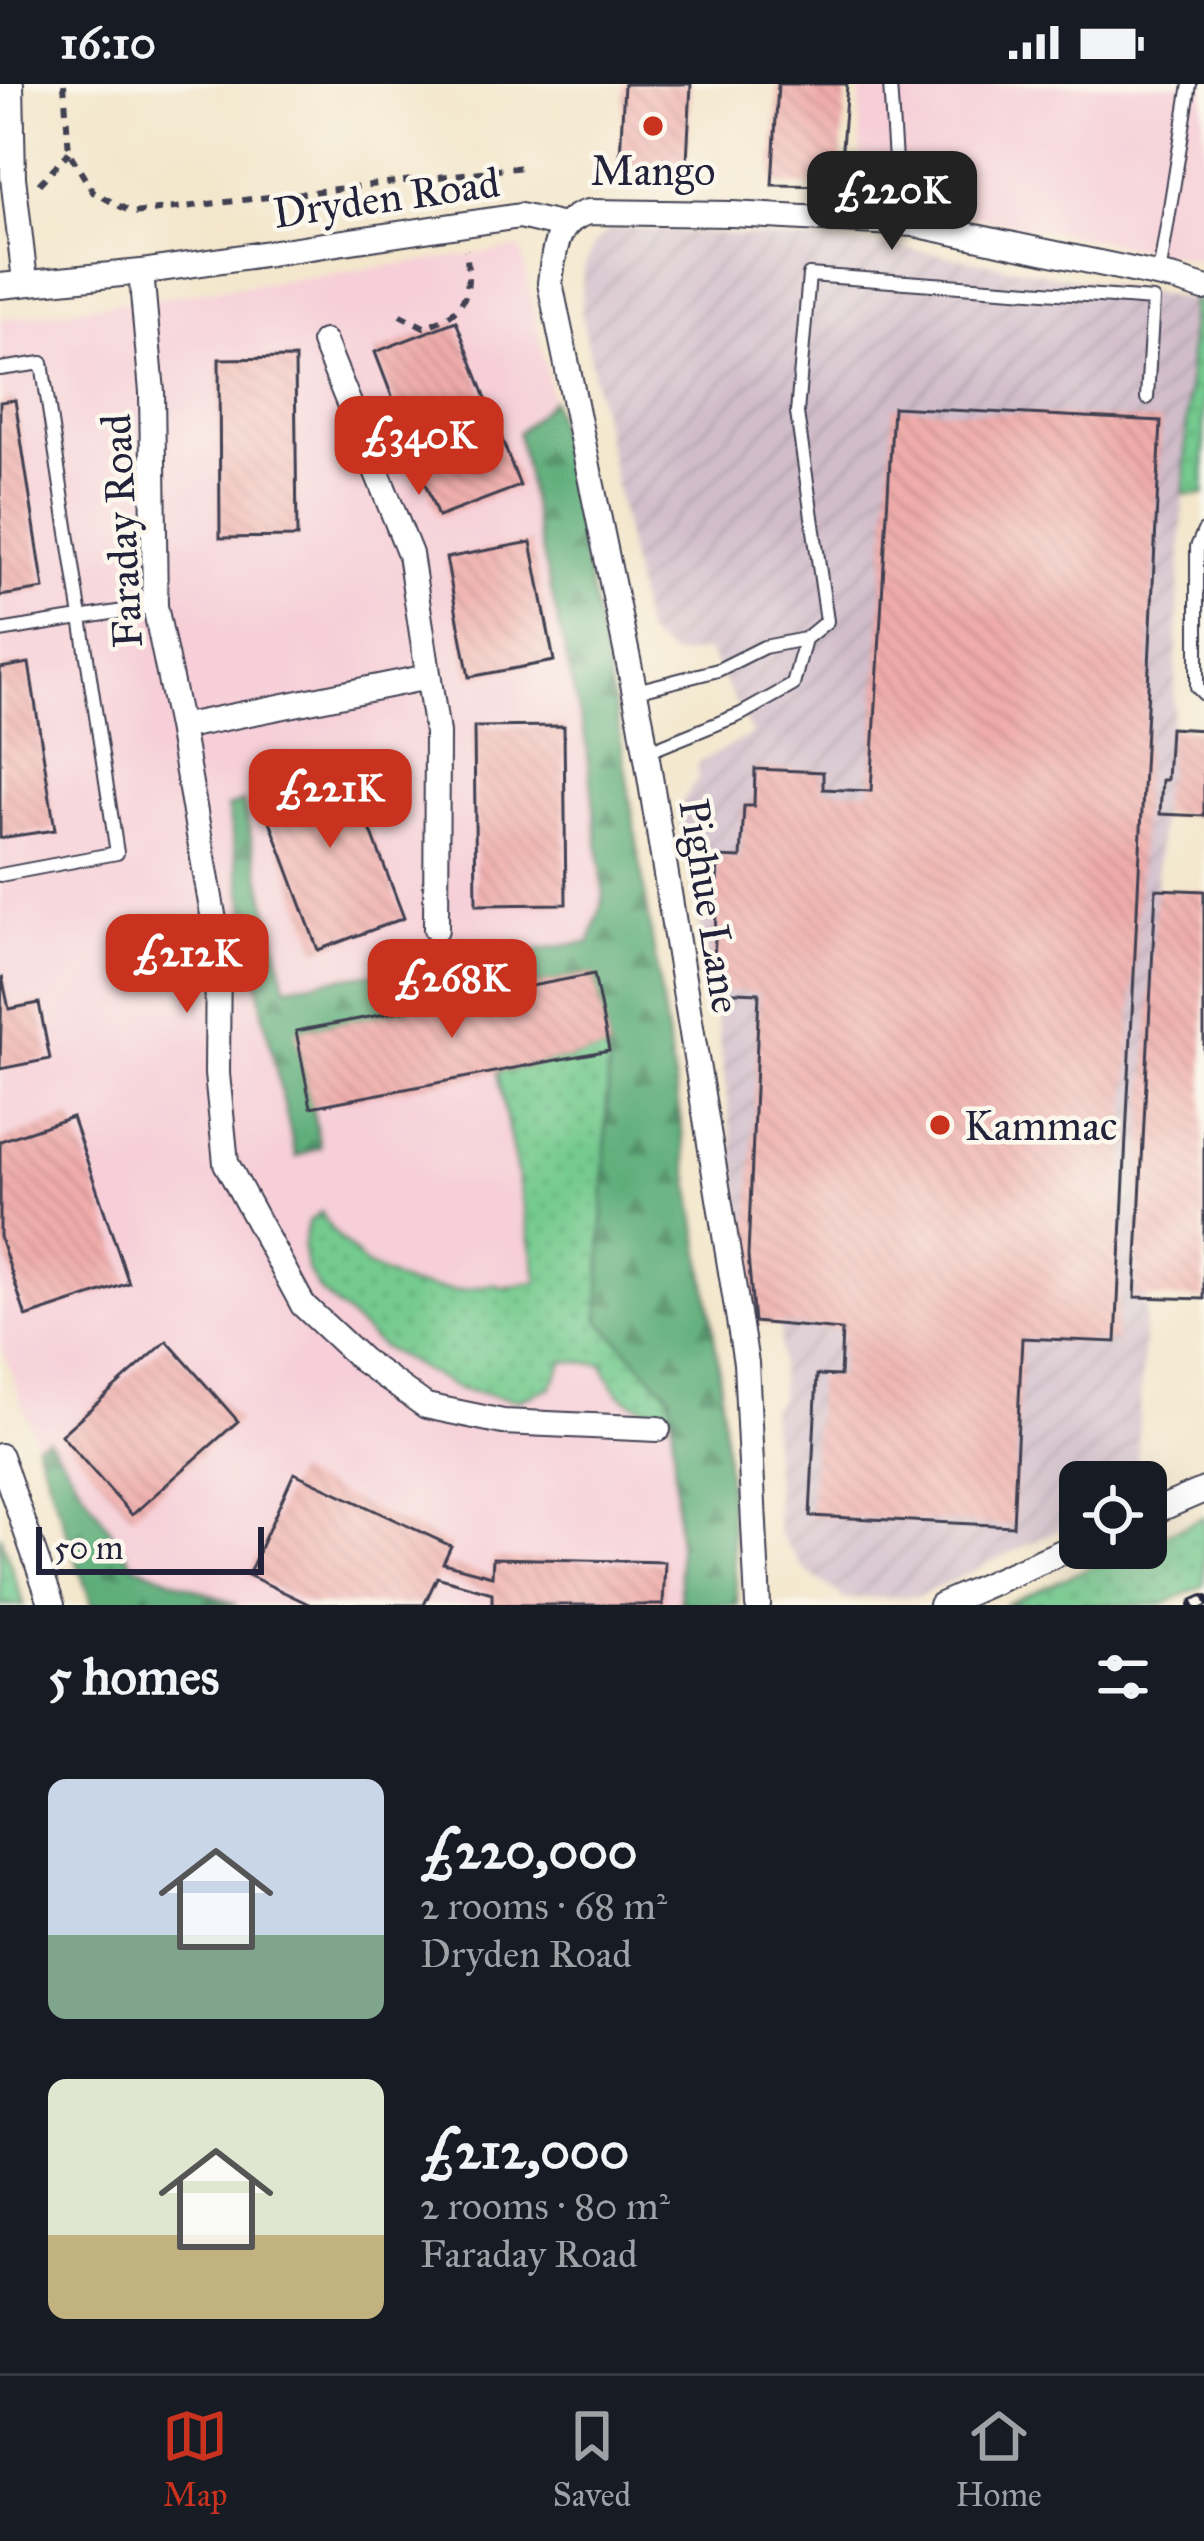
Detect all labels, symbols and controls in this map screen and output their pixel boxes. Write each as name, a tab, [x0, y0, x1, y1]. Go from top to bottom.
text: 16:10	[60, 15, 156, 70]
marker: Mango	[640, 113, 666, 139]
place label: Mango	[591, 145, 715, 197]
pin: £220K	[808, 151, 976, 253]
street label: Dryden Road	[270, 156, 503, 240]
text: £220K	[834, 166, 950, 214]
pin: £340K	[335, 396, 503, 498]
text: £340K	[362, 411, 476, 459]
street label: Faraday Road	[90, 413, 154, 649]
pin: £221K	[246, 749, 414, 851]
text: £221K	[276, 764, 384, 812]
street label: Pighue Lane	[667, 795, 753, 1017]
pin: £212K	[103, 914, 271, 1016]
text: £212K	[133, 929, 241, 977]
pin: £268K	[368, 939, 536, 1041]
text: £268K	[395, 954, 509, 1002]
place label: Kammac	[964, 1100, 1118, 1152]
marker: Kammac	[927, 1112, 953, 1138]
map controls	[1059, 1461, 1167, 1569]
button: locate	[1059, 1461, 1167, 1569]
scale bar	[36, 1521, 264, 1574]
text: 50 m	[54, 1528, 123, 1568]
icon: filters	[1090, 1644, 1156, 1710]
text: 5 homes	[48, 1646, 219, 1708]
text: £220,000	[420, 1820, 638, 1882]
icon: home	[144, 1827, 288, 1971]
text: 2 rooms · 68 m²	[420, 1882, 667, 1930]
text: Dryden Road	[420, 1930, 632, 1978]
text: £212,000	[420, 2120, 629, 2182]
icon: home	[144, 2127, 288, 2271]
text: 2 rooms · 80 m²	[420, 2182, 670, 2230]
text: Faraday Road	[420, 2230, 637, 2278]
tab: Map	[162, 2403, 228, 2515]
tab: Saved	[553, 2403, 631, 2515]
tab: Home	[955, 2403, 1042, 2515]

